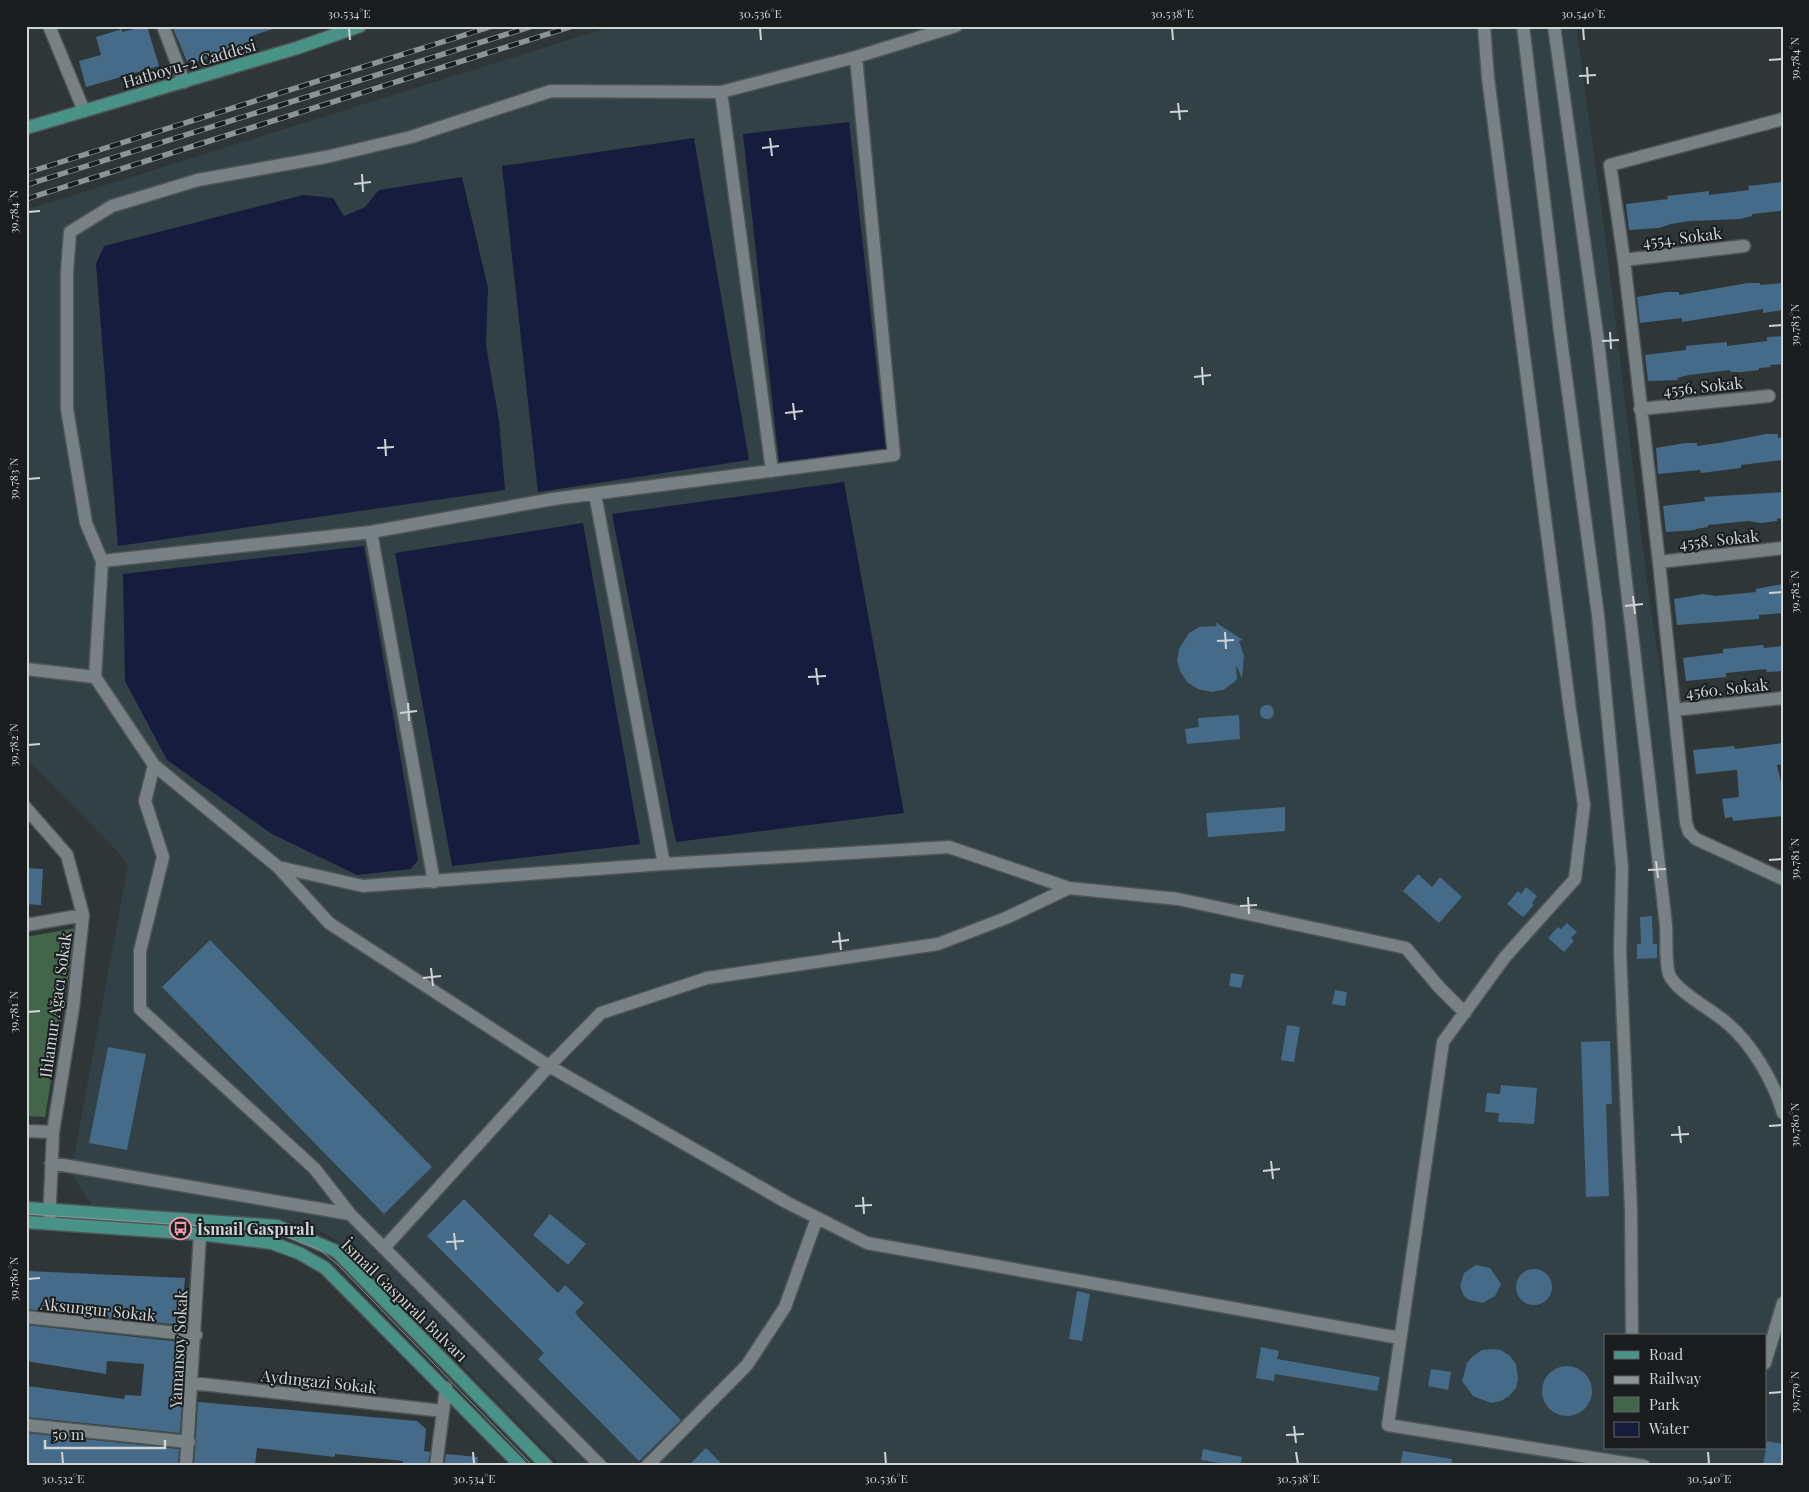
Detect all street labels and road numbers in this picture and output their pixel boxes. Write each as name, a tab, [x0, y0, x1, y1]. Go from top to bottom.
street label: Hatboyu-2 Caddesi	[120, 34, 258, 92]
street label: 4554. Sokak	[1641, 222, 1723, 252]
street label: 4556. Sokak	[1662, 371, 1744, 401]
street label: 4558. Sokak	[1678, 524, 1760, 554]
street label: 4560. Sokak	[1685, 673, 1770, 703]
street label: Ihlamur Ağacı Sokak	[34, 931, 76, 1079]
street label: İsmail Gaspıralı Bulvarı	[337, 1234, 473, 1366]
street label: Yamansoy Sokak	[164, 1289, 192, 1410]
street label: Aksungur Sokak	[38, 1292, 157, 1326]
street label: Aydıngazi Sokak	[259, 1364, 378, 1398]

